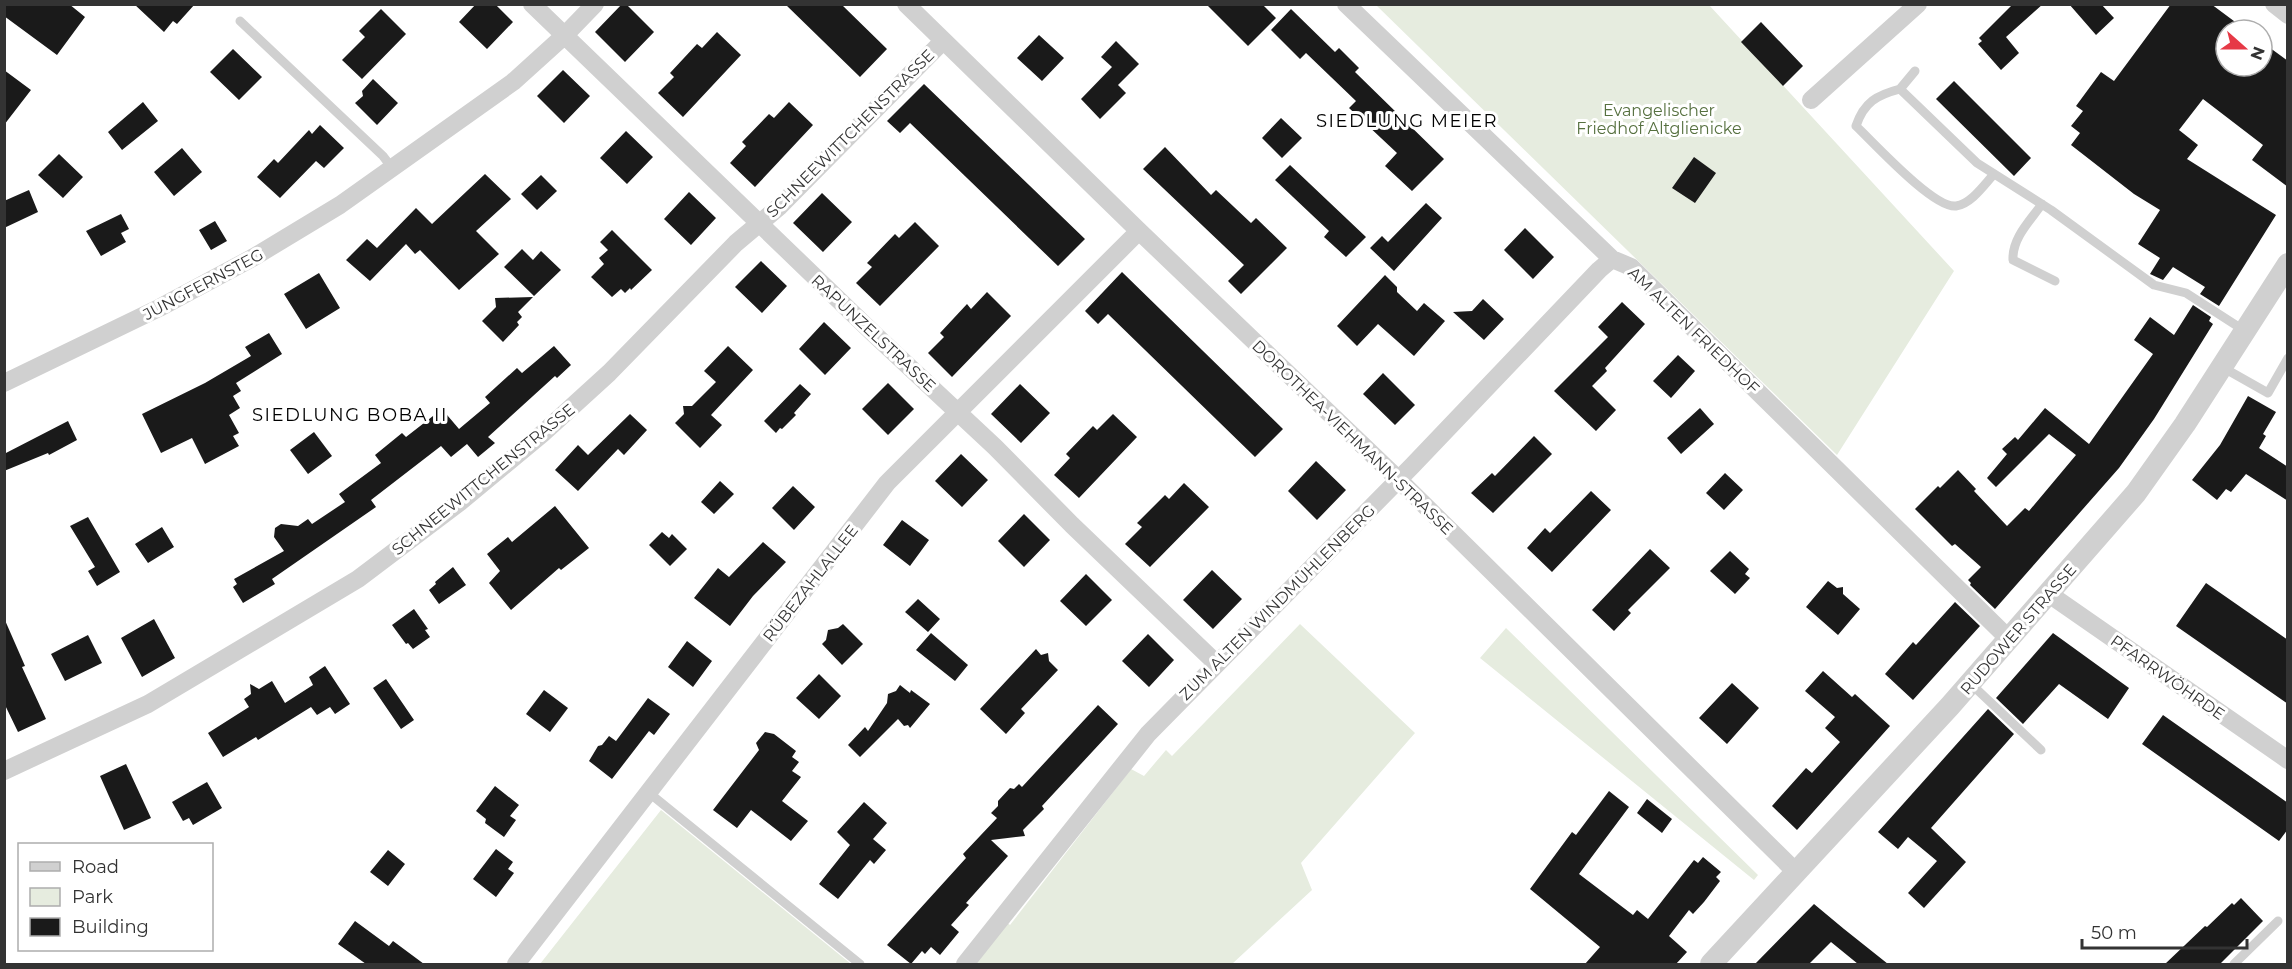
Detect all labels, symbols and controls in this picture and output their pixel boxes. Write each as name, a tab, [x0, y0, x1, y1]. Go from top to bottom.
north arrow	[2214, 18, 2274, 78]
text: N	[2246, 44, 2269, 63]
street label: SCHNEEWITTCHENSTRASSE	[762, 45, 938, 221]
park label: Evangelischer Friedhof Altglienicke	[1576, 101, 1742, 138]
district label: SIEDLUNG MEIER	[1316, 110, 1498, 132]
street label: JUNGFERNSTEG	[139, 245, 267, 325]
street label: AM ALTEN FRIEDHOF	[1624, 263, 1763, 398]
street label: RAPUNZELSTRASSE	[808, 271, 940, 396]
street label: DOROTHEA-VIEHMANN-STRASSE	[1248, 336, 1457, 539]
street label: SCHNEEWITTCHENSTRASSE	[388, 400, 578, 559]
district label: SIEDLUNG BOBA II	[252, 404, 448, 426]
street label: ZUM ALTEN WINDMÜHLENBERG	[1175, 500, 1379, 704]
street label: RÜBEZAHLALLEE	[758, 520, 862, 646]
street label: RUDOWER STRASSE	[1956, 560, 2080, 699]
street label: PFARRWÖHRDE	[2107, 630, 2229, 724]
legend	[18, 843, 213, 951]
text: Road	[72, 856, 119, 878]
text: Park	[72, 886, 113, 908]
scale bar	[2082, 912, 2247, 950]
text: Building	[72, 916, 149, 938]
text: 50 m	[2091, 922, 2137, 944]

